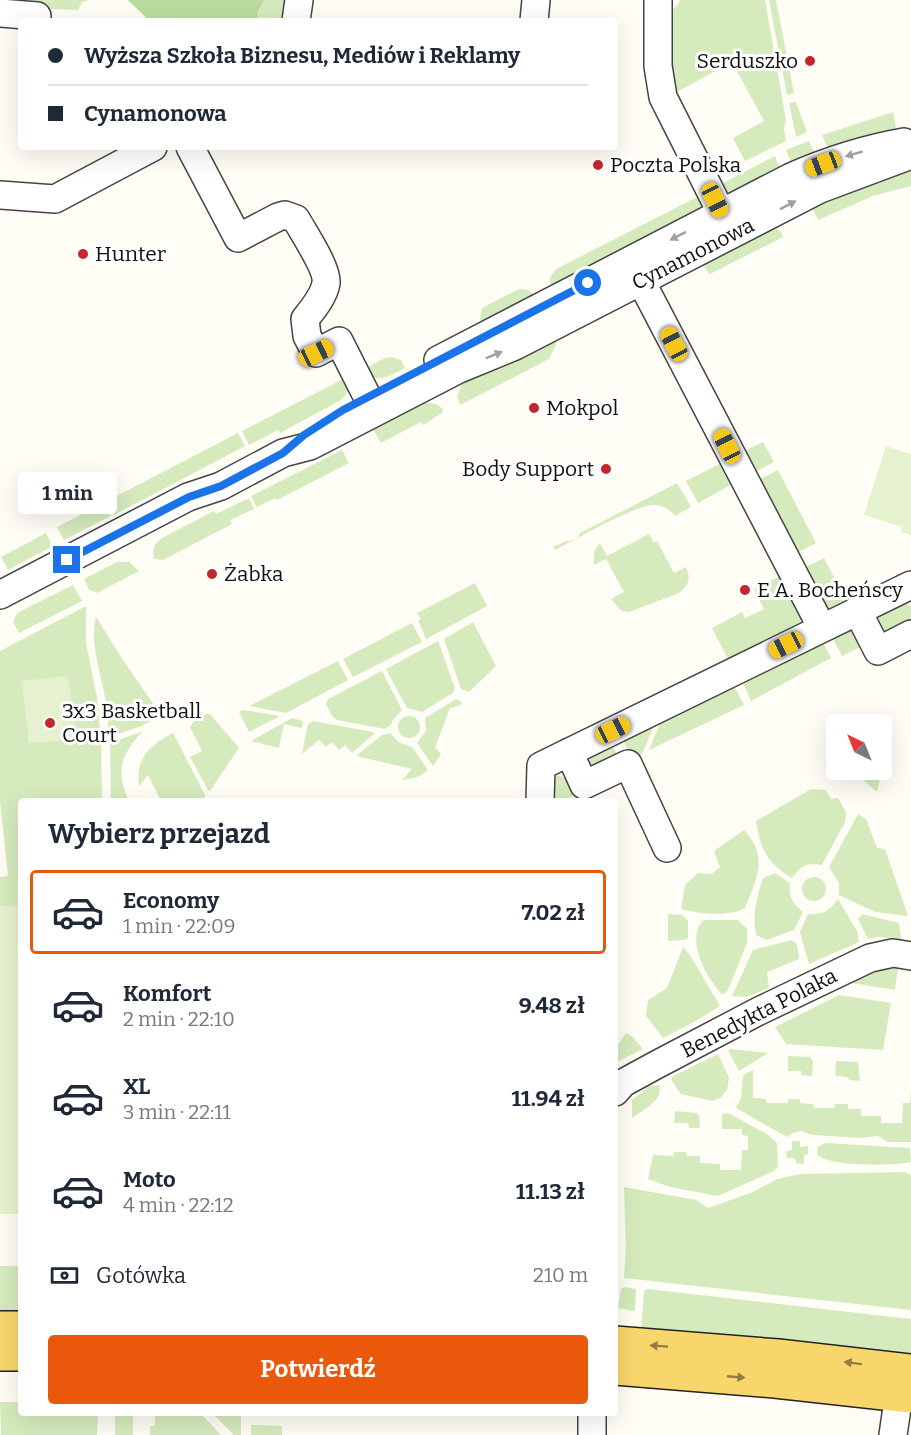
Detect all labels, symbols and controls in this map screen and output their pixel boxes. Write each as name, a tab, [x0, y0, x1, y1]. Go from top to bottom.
text: Wyższa Szkoła Biznesu, Mediów i Reklamy	[84, 42, 520, 69]
place label: Serduszko	[697, 48, 798, 74]
marker: Serduszko	[803, 54, 817, 68]
text: Cynamonowa	[84, 100, 227, 127]
car	[803, 149, 843, 179]
one-way arrow	[845, 149, 863, 159]
place label: Poczta Polska	[610, 152, 742, 178]
marker: Poczta Polska	[591, 158, 605, 172]
car	[699, 180, 731, 220]
one-way arrow	[779, 200, 796, 210]
street label: Cynamonowa	[627, 212, 759, 296]
one-way arrow	[669, 231, 686, 241]
place label: Hunter	[95, 241, 166, 267]
marker: Hunter	[76, 247, 90, 261]
route start	[574, 269, 601, 296]
car	[658, 324, 690, 364]
car	[296, 337, 336, 369]
one-way arrow	[485, 350, 503, 359]
place label: Mokpol	[546, 395, 619, 421]
marker: Mokpol	[527, 401, 541, 415]
car	[711, 426, 743, 466]
place label: Body Support	[462, 456, 594, 482]
marker: Body Support	[599, 462, 613, 476]
callout: 1 min	[17, 473, 116, 515]
text: 1 min	[42, 481, 93, 505]
route end	[53, 546, 80, 573]
place label: Żabka	[224, 561, 284, 587]
marker: Żabka	[205, 567, 219, 581]
place label: E A. Bocheńscy	[757, 577, 904, 603]
marker: E A. Bocheńscy	[738, 583, 752, 597]
car	[766, 629, 806, 661]
place label: 3x3 Basketball Court	[62, 698, 201, 748]
car	[593, 714, 633, 746]
north arrow	[826, 714, 892, 780]
map controls	[826, 714, 892, 780]
marker: 3x3 Basketball Court	[43, 716, 57, 730]
text: Wybierz przejazd	[48, 818, 270, 850]
icon: car	[51, 885, 105, 939]
text: Economy	[123, 887, 219, 914]
text: 7.02 zł	[522, 899, 585, 926]
text: 1 min · 22:09	[123, 914, 236, 938]
street label: Benedykta Polaka	[677, 962, 842, 1064]
icon: car	[51, 978, 105, 1032]
text: Komfort	[123, 980, 212, 1007]
text: 9.48 zł	[519, 992, 585, 1019]
text: 2 min · 22:10	[123, 1007, 235, 1031]
icon: car	[51, 1071, 105, 1125]
text: XL	[123, 1073, 150, 1100]
text: 11.94 zł	[512, 1085, 585, 1112]
text: 3 min · 22:11	[123, 1100, 231, 1124]
icon: car	[51, 1164, 105, 1218]
text: Moto	[123, 1166, 176, 1193]
text: 11.13 zł	[516, 1178, 585, 1205]
text: 4 min · 22:12	[123, 1193, 234, 1217]
icon: cash	[48, 1259, 81, 1292]
text: Gotówka	[96, 1262, 186, 1289]
text: 210 m	[533, 1263, 588, 1287]
button: Potwierdź	[48, 1335, 588, 1404]
one-way arrow	[649, 1341, 668, 1350]
one-way arrow	[843, 1359, 862, 1368]
one-way arrow	[727, 1372, 746, 1382]

